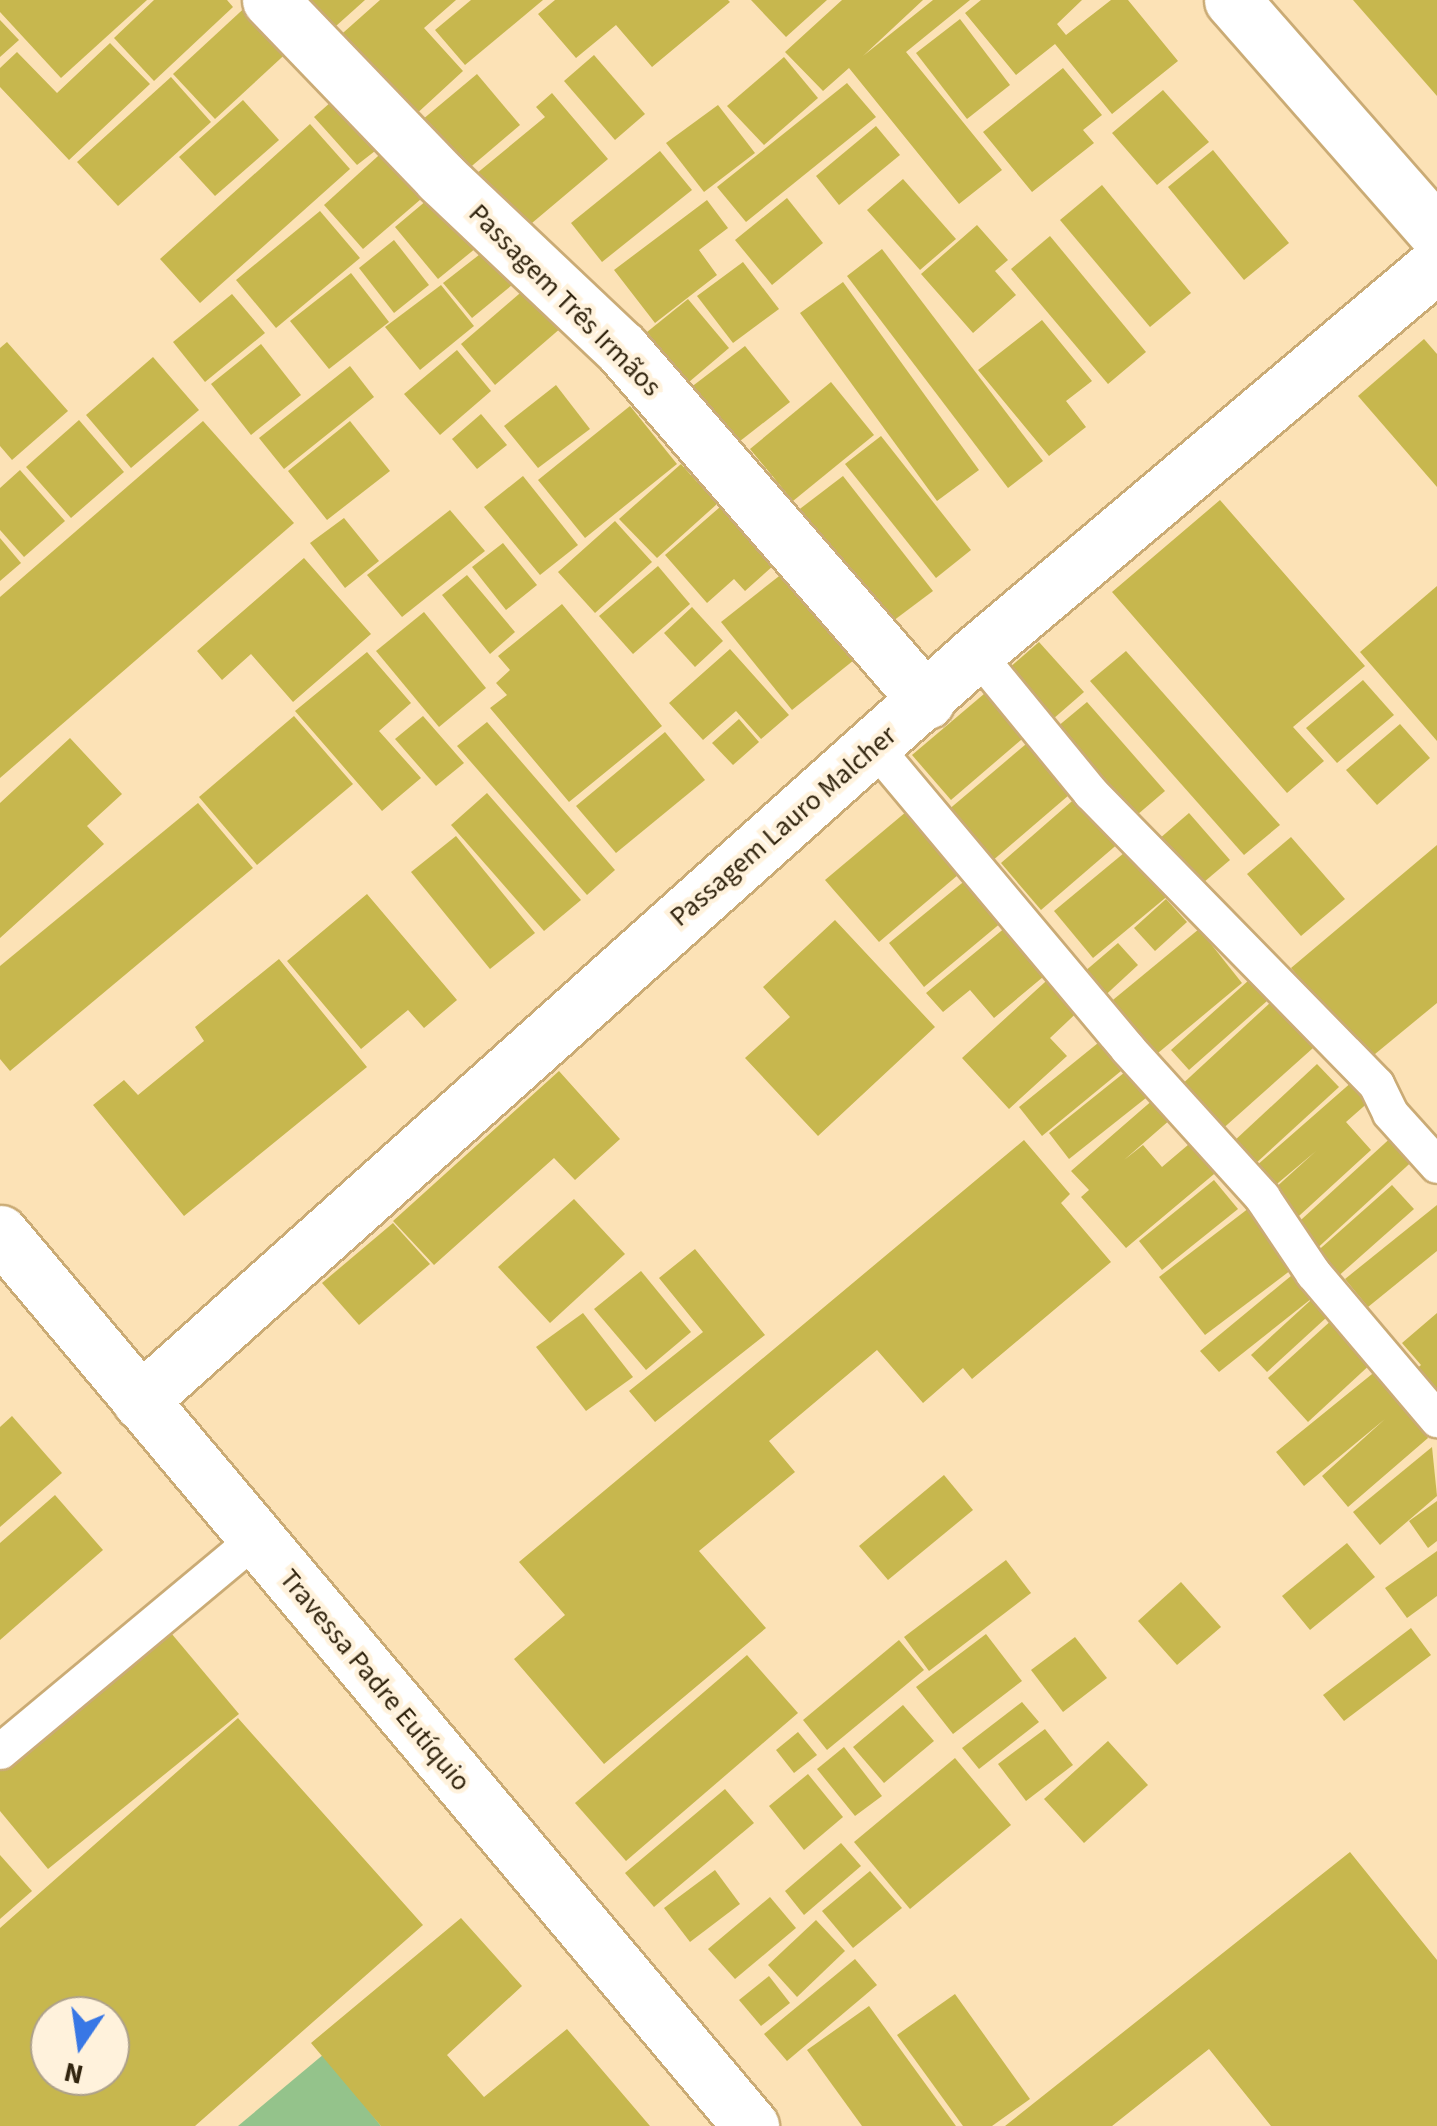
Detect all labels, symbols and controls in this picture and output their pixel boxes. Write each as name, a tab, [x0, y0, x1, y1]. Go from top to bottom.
street label: Passagem Três Irmãos	[462, 197, 668, 403]
street label: Passagem Lauro Malcher	[663, 718, 903, 934]
street label: Travessa Padre Eutíquio	[272, 1562, 478, 1798]
north arrow	[30, 1996, 130, 2096]
text: N	[60, 2052, 87, 2095]

